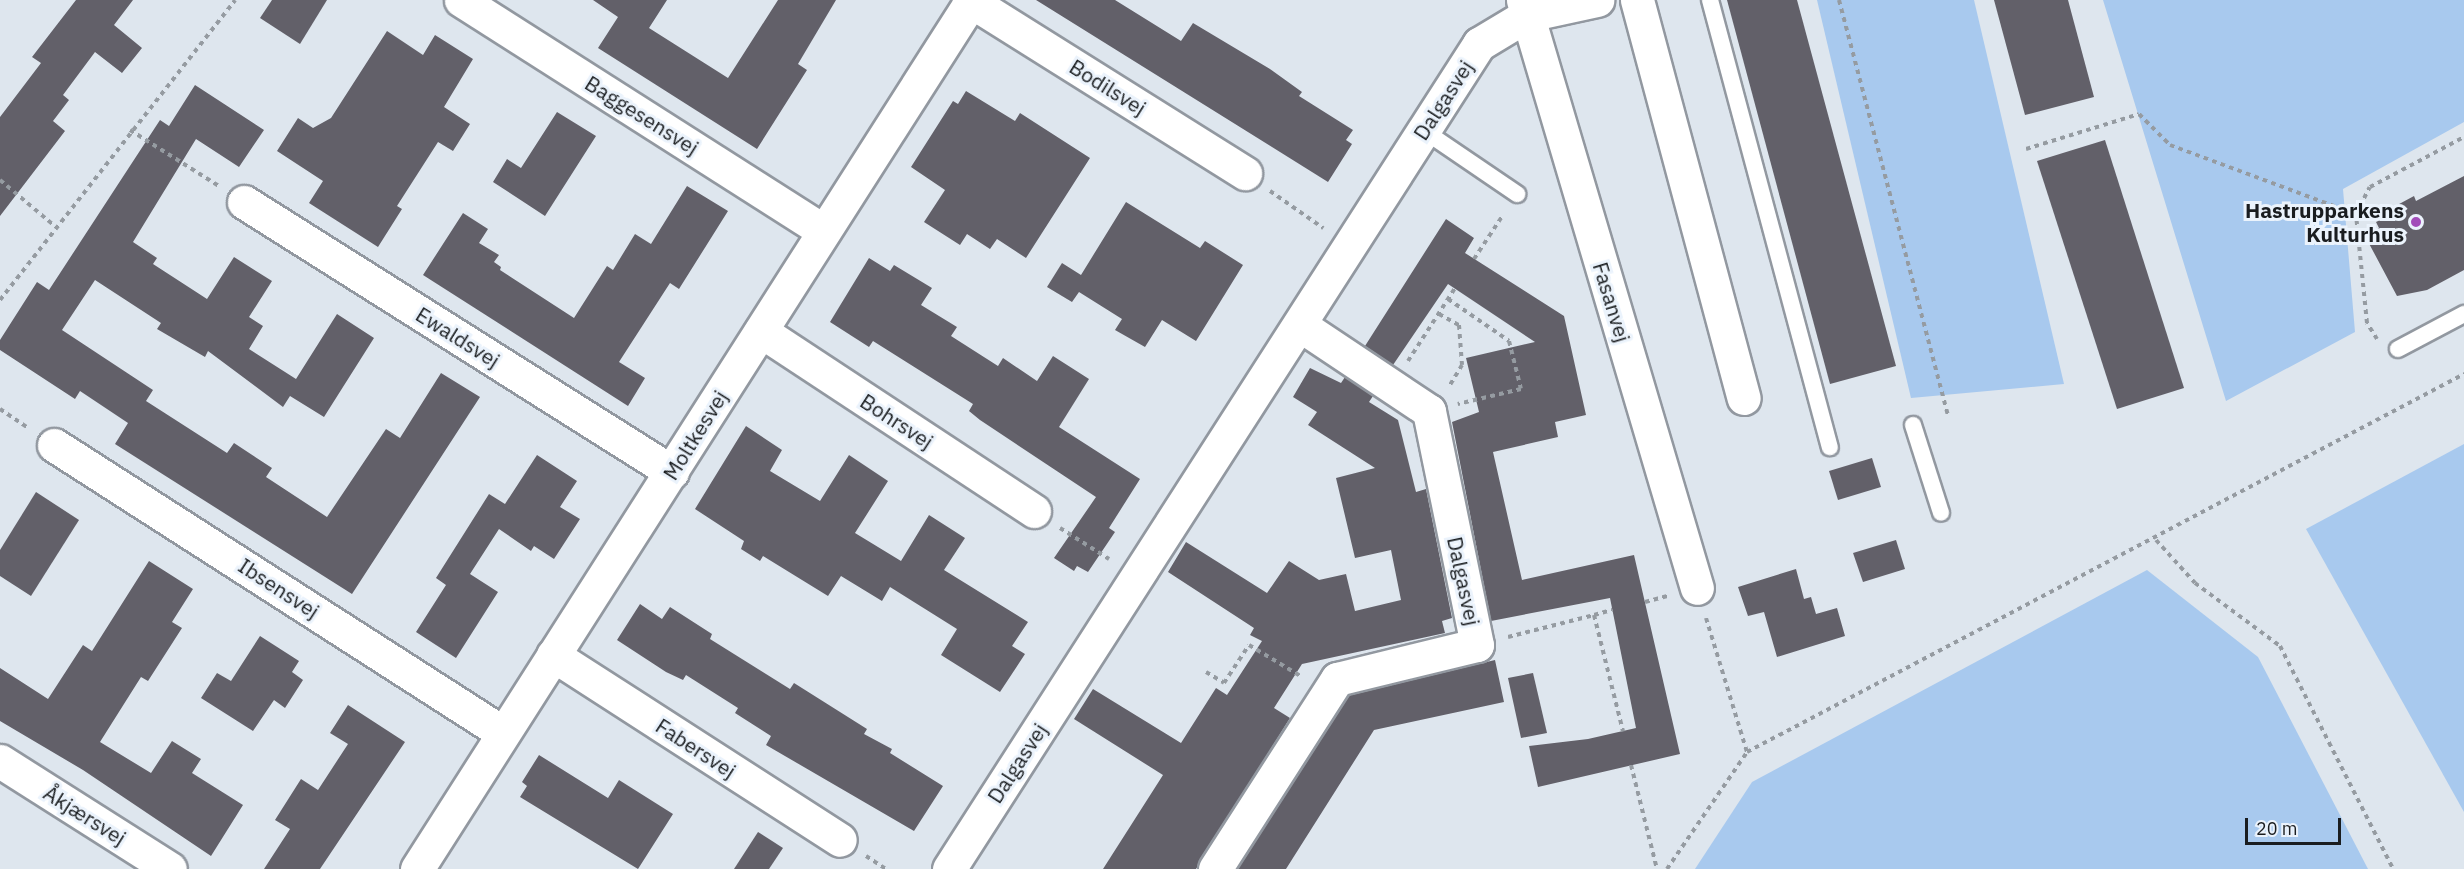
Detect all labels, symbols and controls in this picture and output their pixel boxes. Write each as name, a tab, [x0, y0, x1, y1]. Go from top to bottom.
street label: Bodilsvej	[1065, 54, 1151, 120]
street label: Dalgasvej	[1408, 55, 1478, 145]
street label: Baggesensvej	[581, 70, 703, 160]
place label: Hastrupparkens Kulturhus	[2245, 197, 2404, 247]
marker: Hastrupparkens Kulturhus	[2409, 215, 2423, 229]
street label: Fasanvej	[1588, 259, 1636, 345]
street label: Ewaldsvej	[411, 301, 505, 373]
street label: Moltkesvej	[658, 386, 732, 484]
street label: Bohrsvej	[856, 388, 938, 454]
street label: Dalgasvej	[1442, 534, 1486, 628]
street label: Ibsensvej	[234, 553, 324, 623]
street label: Fabersvej	[651, 713, 741, 783]
street label: Dalgasvej	[982, 718, 1052, 808]
street label: Åkjærsvej	[39, 780, 131, 850]
scale bar	[2248, 806, 2344, 844]
text: 20 m	[2256, 817, 2298, 840]

